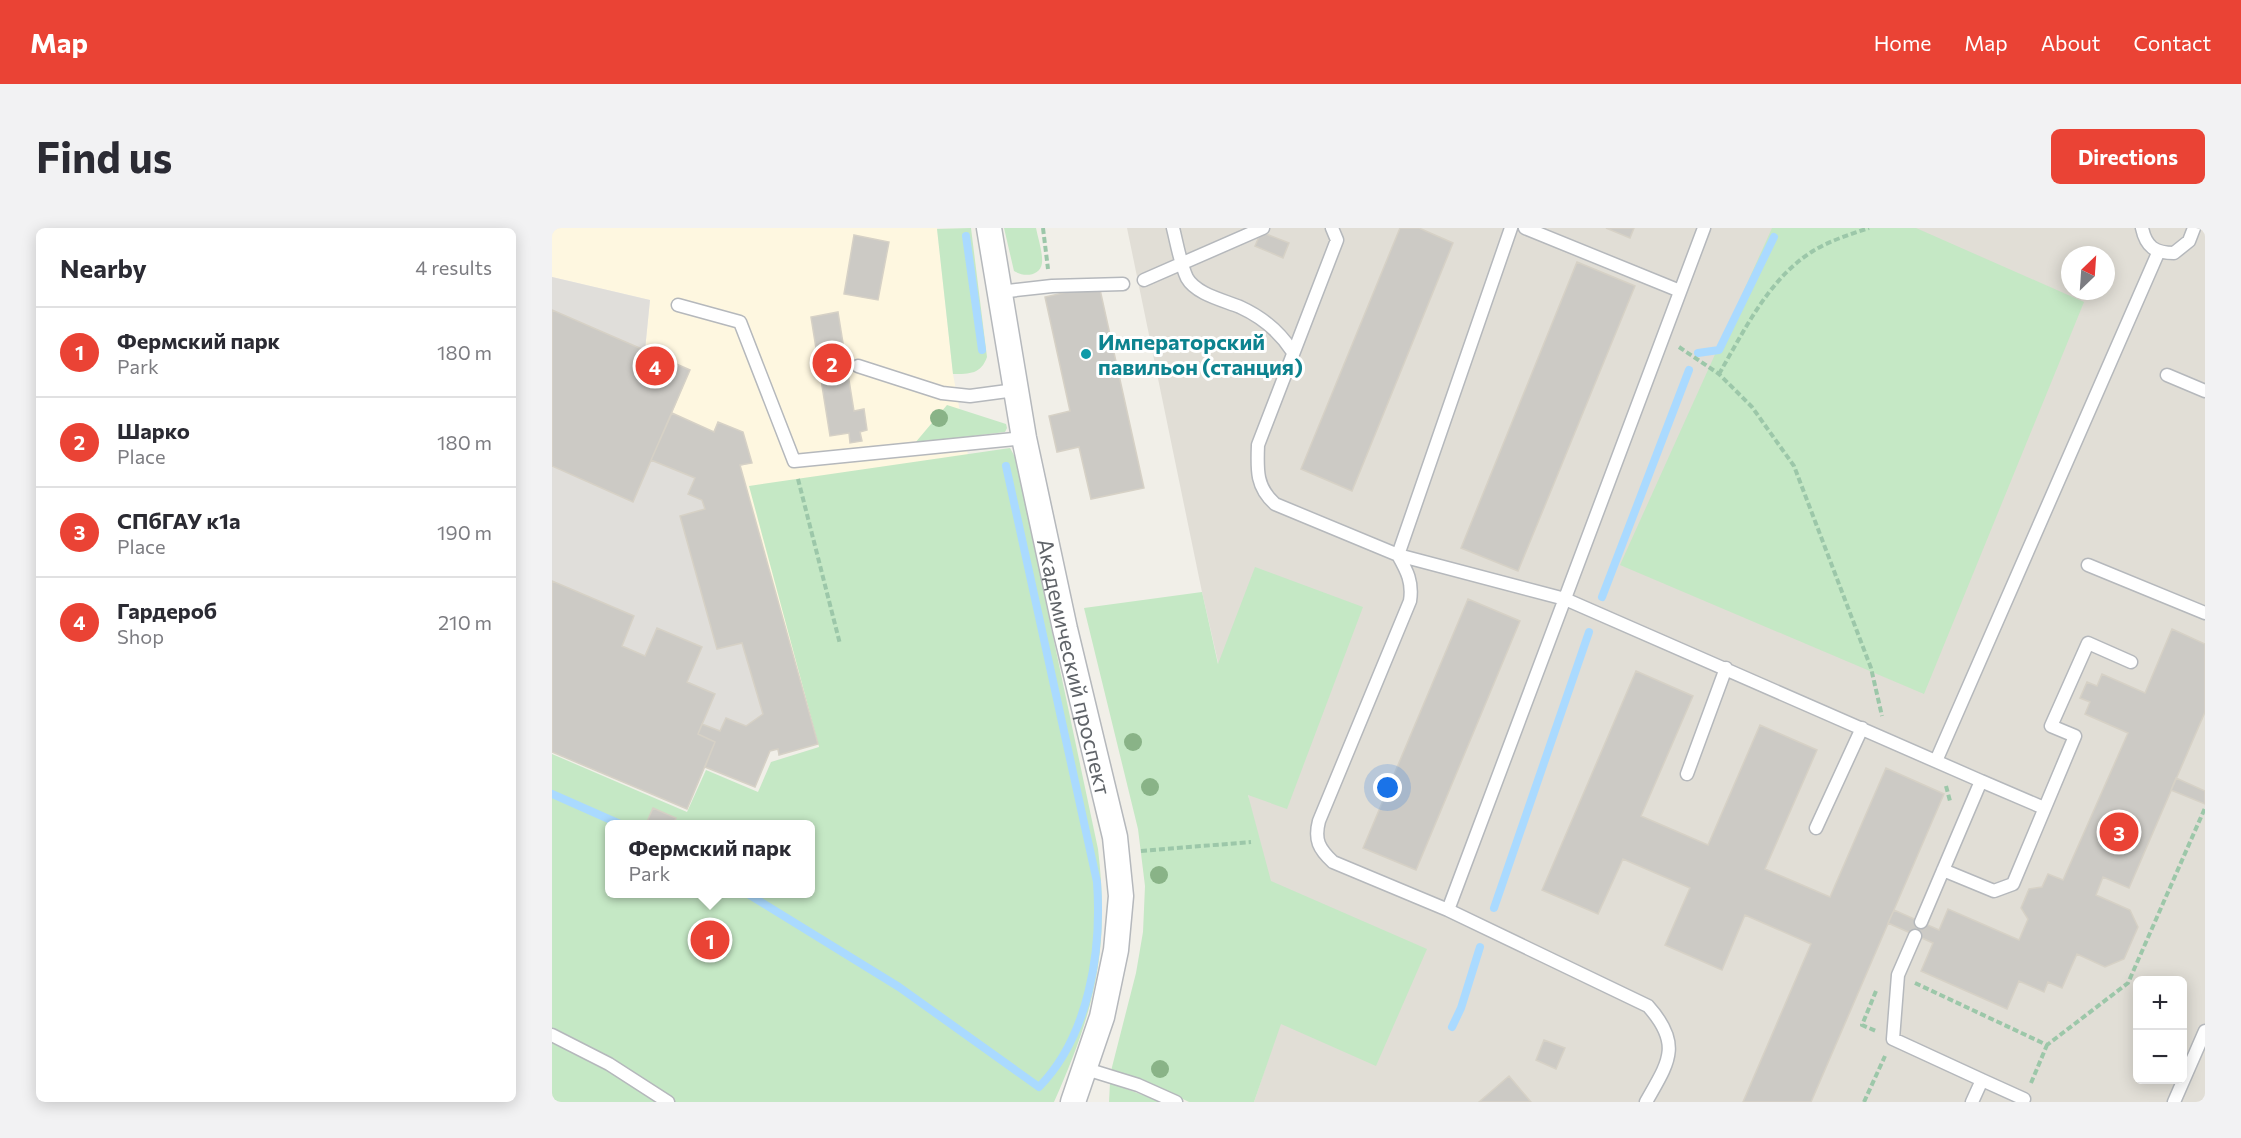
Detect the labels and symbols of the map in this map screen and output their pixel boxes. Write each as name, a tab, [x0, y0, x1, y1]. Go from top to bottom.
north arrow	[2061, 246, 2115, 300]
place label: Императорский павильон (станция)	[1098, 328, 1303, 380]
pin: 2	[812, 340, 852, 386]
pin: 4	[636, 344, 674, 388]
marker: Императорский павильон (станция)	[1079, 347, 1093, 361]
street label: Академический проспект	[1032, 536, 1118, 797]
your location	[1373, 773, 1402, 802]
pin: 3	[2100, 810, 2138, 854]
pin: 1	[690, 918, 730, 962]

